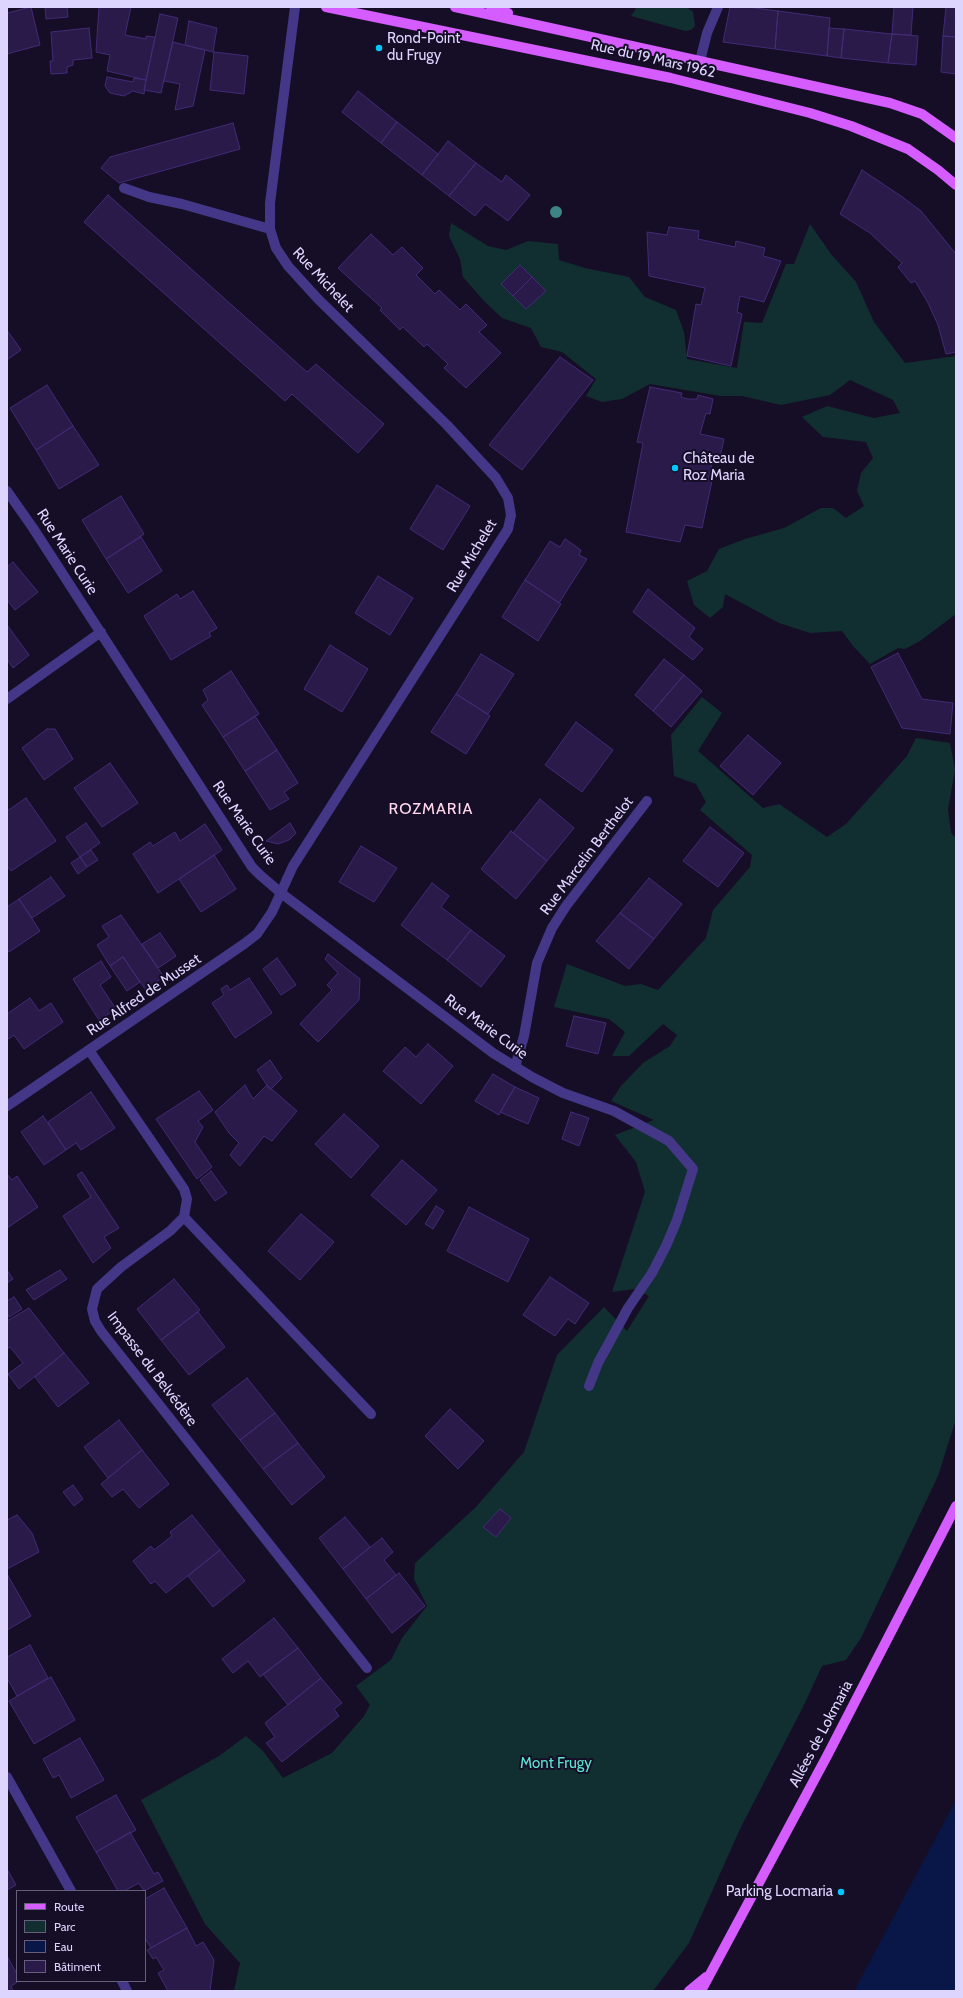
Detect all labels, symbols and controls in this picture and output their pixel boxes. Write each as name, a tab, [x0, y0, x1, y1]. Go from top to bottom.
place label: Rond-Point du Frugy	[387, 30, 460, 65]
street label: Rue du 19 Mars 1962	[589, 36, 717, 82]
marker: Rond-Point du Frugy	[374, 43, 384, 53]
street label: Rue Michelet	[289, 244, 357, 316]
place label: Château de Roz Maria	[683, 450, 755, 485]
marker: Château de Roz Maria	[670, 463, 680, 473]
street label: Rue Marie Curie	[33, 506, 101, 598]
street label: Rue Michelet	[443, 516, 501, 596]
street label: Rue Marie Curie	[208, 777, 280, 869]
street label: Rue Marcelin Berthelot	[537, 793, 637, 919]
district label: ROZMARIA	[389, 799, 473, 819]
street label: Rue Alfred de Musset	[84, 950, 204, 1040]
street label: Rue Marie Curie	[441, 991, 531, 1063]
street label: Impasse du Belvédère	[103, 1308, 201, 1430]
street label: Allées de Lokmaria	[785, 1678, 857, 1790]
park label: Mont Frugy	[520, 1755, 592, 1773]
place label: Parking Locmaria	[726, 1883, 833, 1901]
marker: Parking Locmaria	[836, 1887, 846, 1897]
legend	[16, 1890, 146, 1982]
text: Route	[54, 1899, 84, 1914]
text: Parc	[54, 1919, 76, 1934]
text: Eau	[54, 1939, 73, 1954]
text: Bâtiment	[54, 1959, 101, 1974]

